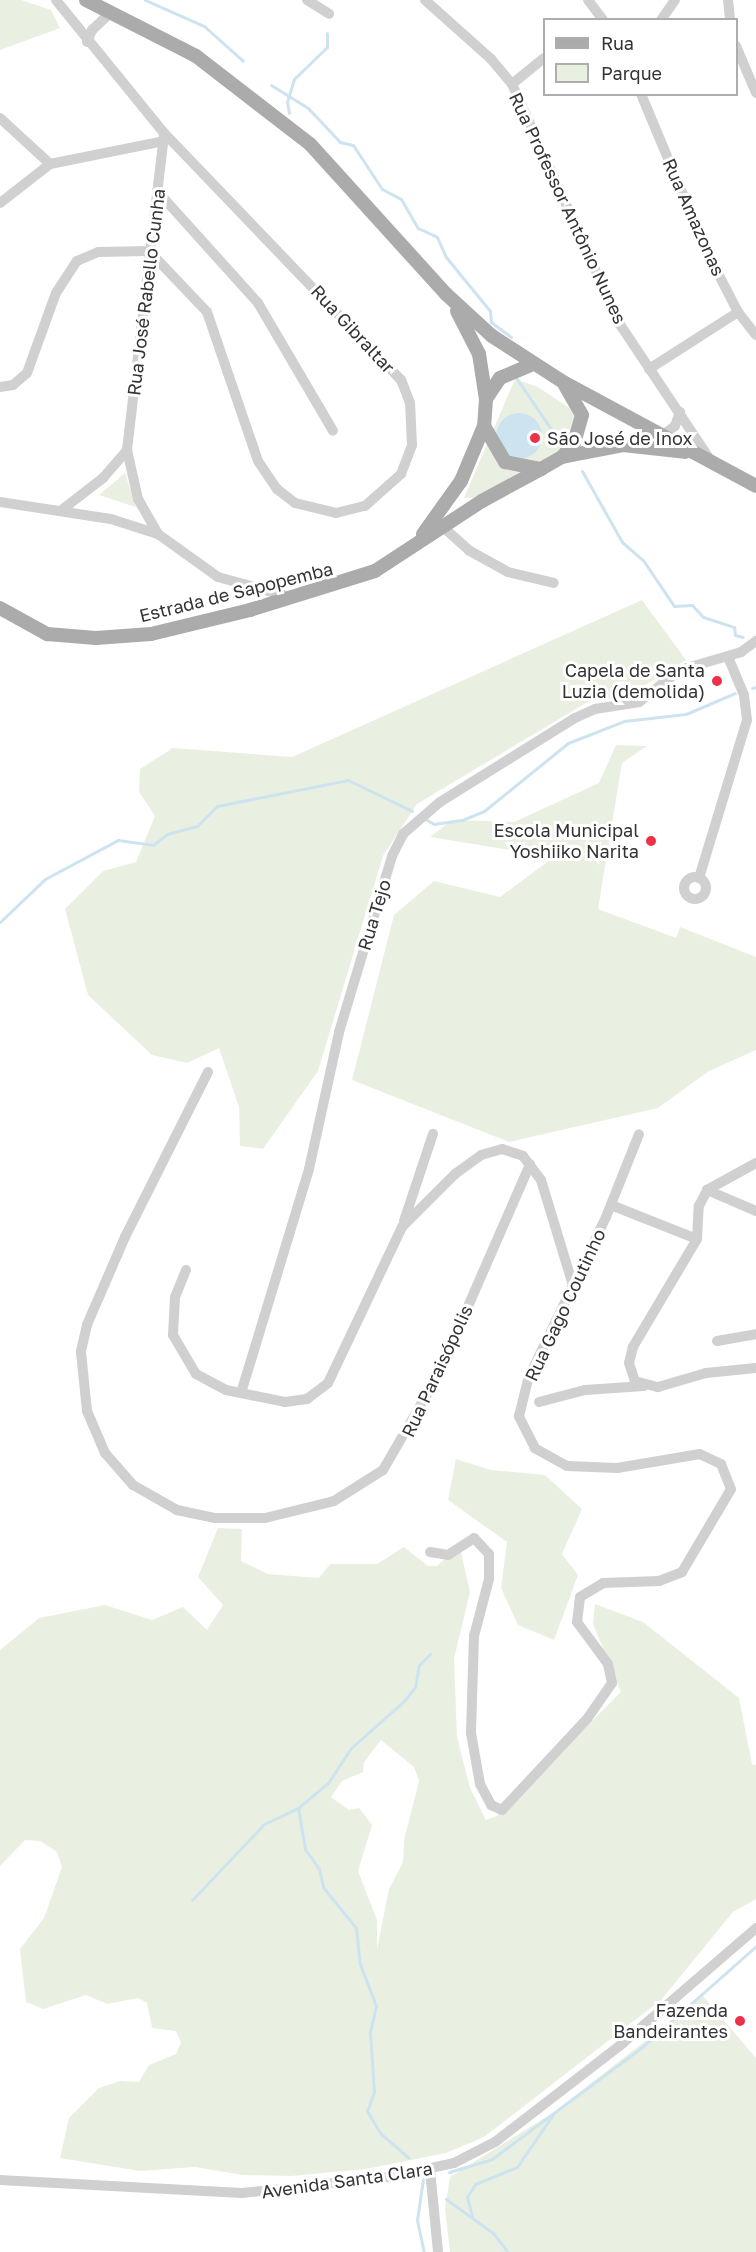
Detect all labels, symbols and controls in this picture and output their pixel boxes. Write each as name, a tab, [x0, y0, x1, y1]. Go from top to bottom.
legend	[543, 18, 738, 96]
text: Rua	[601, 32, 634, 54]
text: Parque	[601, 62, 662, 84]
street label: Rua Professor Antônio Nunes	[505, 89, 631, 327]
street label: Rua Amazonas	[658, 155, 730, 279]
street label: Rua José Rabello Cunha	[123, 187, 169, 397]
street label: Rua Gibraltar	[307, 280, 399, 378]
place label: São José de Inox	[547, 427, 692, 449]
marker: São José de Inox	[528, 431, 542, 445]
street label: Estrada de Sapopemba	[137, 557, 335, 627]
place label: Capela de Santa Luzia (demolida)	[562, 660, 705, 702]
marker: Capela de Santa Luzia (demolida)	[710, 674, 724, 688]
place label: Escola Municipal Yoshiiko Narita	[494, 820, 639, 862]
marker: Escola Municipal Yoshiiko Narita	[644, 834, 658, 848]
street label: Rua Tejo	[353, 877, 395, 953]
street label: Rua Gago Coutinho	[520, 1225, 610, 1385]
street label: Rua Paraisópolis	[397, 1301, 477, 1441]
place label: Fazenda Bandeirantes	[613, 2000, 728, 2042]
marker: Fazenda Bandeirantes	[733, 2014, 747, 2028]
street label: Avenida Santa Clara	[260, 2157, 434, 2203]

